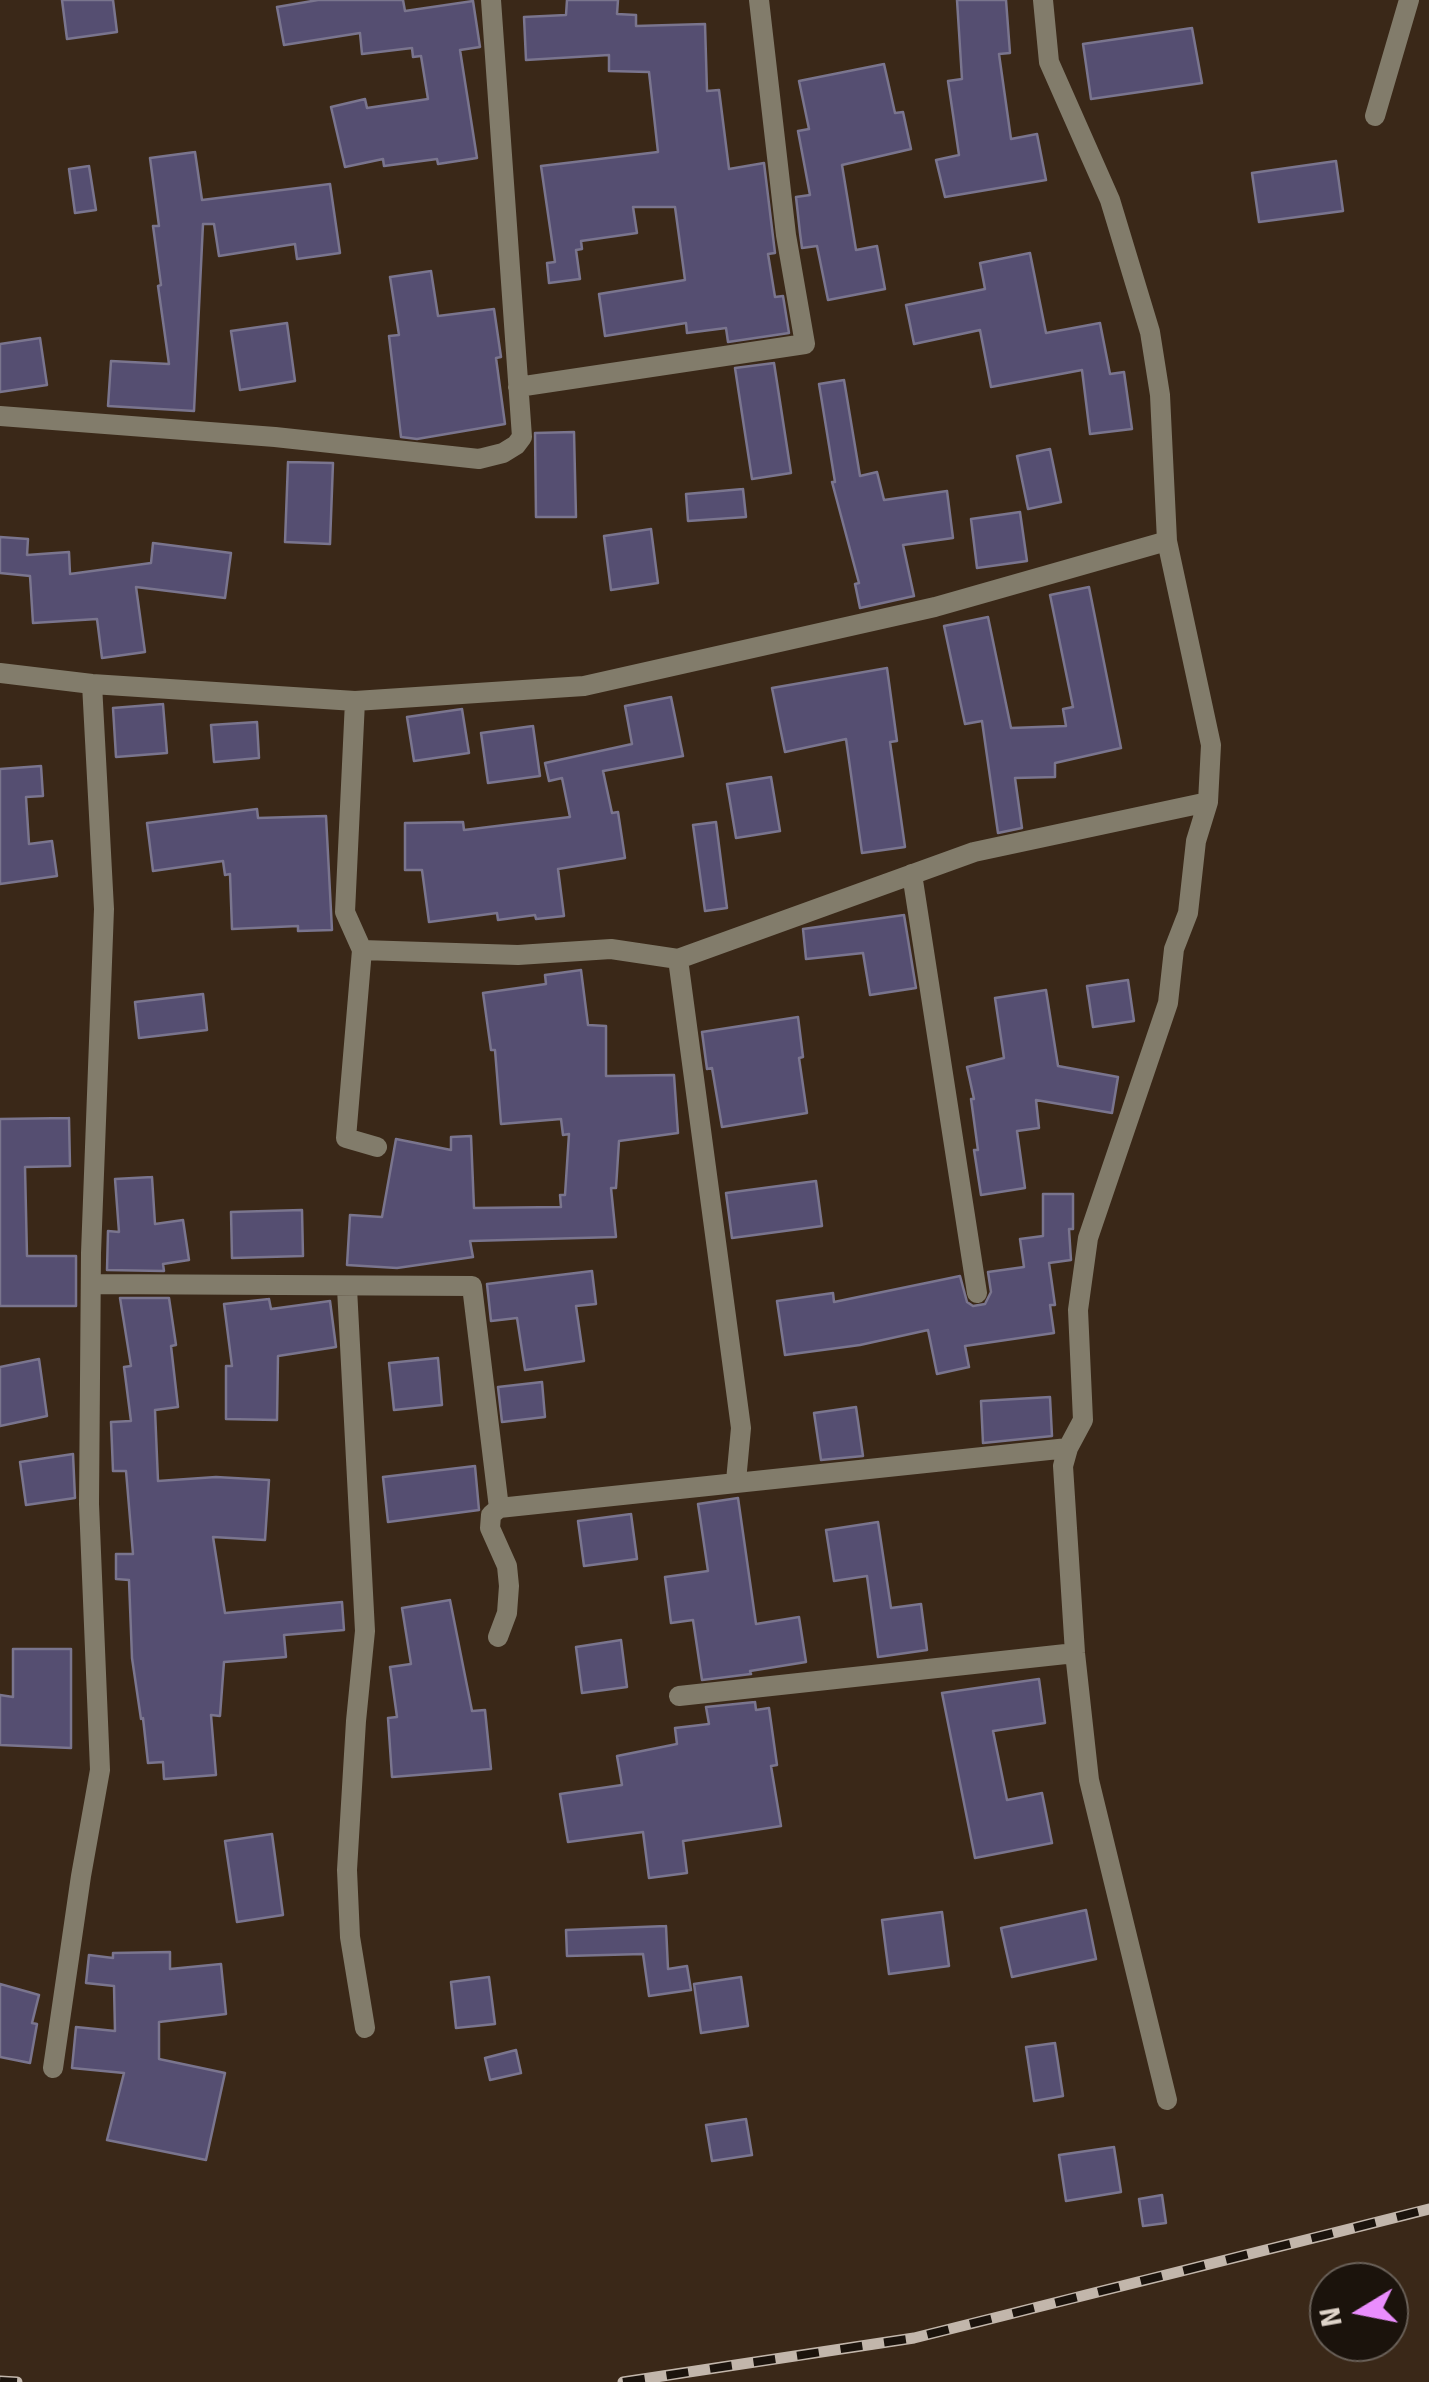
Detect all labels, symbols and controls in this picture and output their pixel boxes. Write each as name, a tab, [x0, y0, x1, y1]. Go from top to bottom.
north arrow	[1309, 2262, 1409, 2362]
text: N	[1313, 2304, 1350, 2329]

